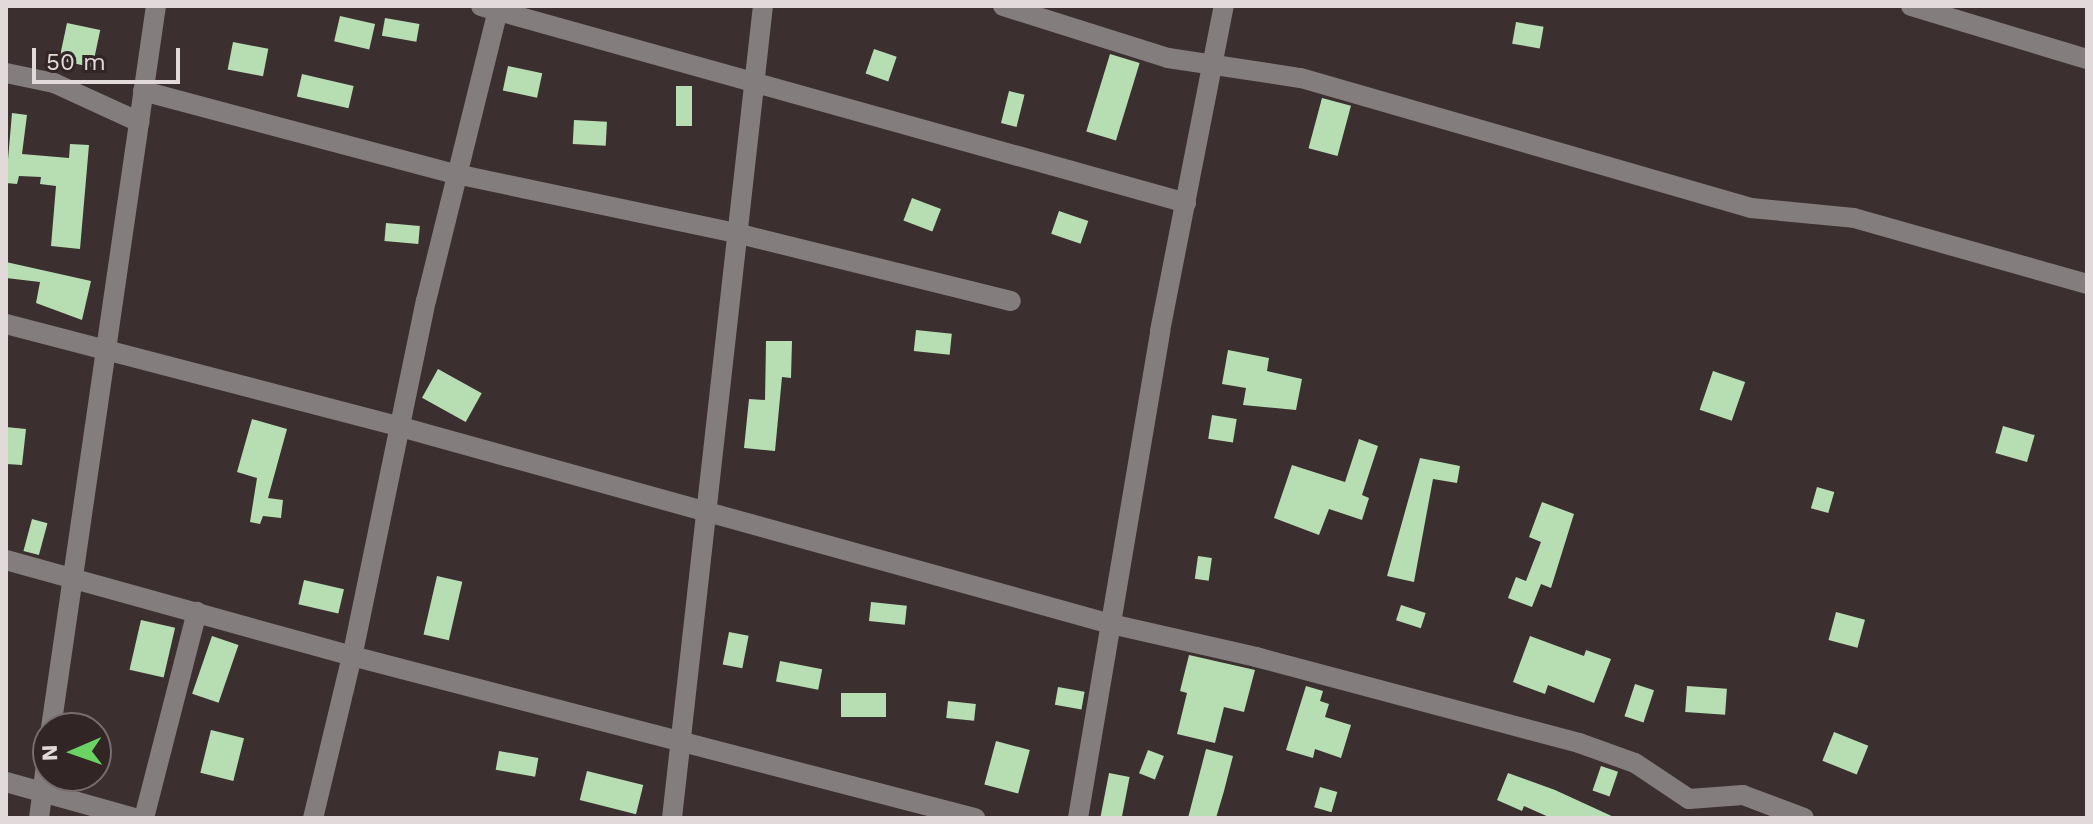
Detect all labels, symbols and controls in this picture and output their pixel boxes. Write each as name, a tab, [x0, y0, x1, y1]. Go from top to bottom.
scale bar	[36, 32, 184, 82]
text: 50 m	[46, 48, 106, 76]
north arrow	[32, 712, 112, 792]
text: N	[37, 744, 62, 761]

